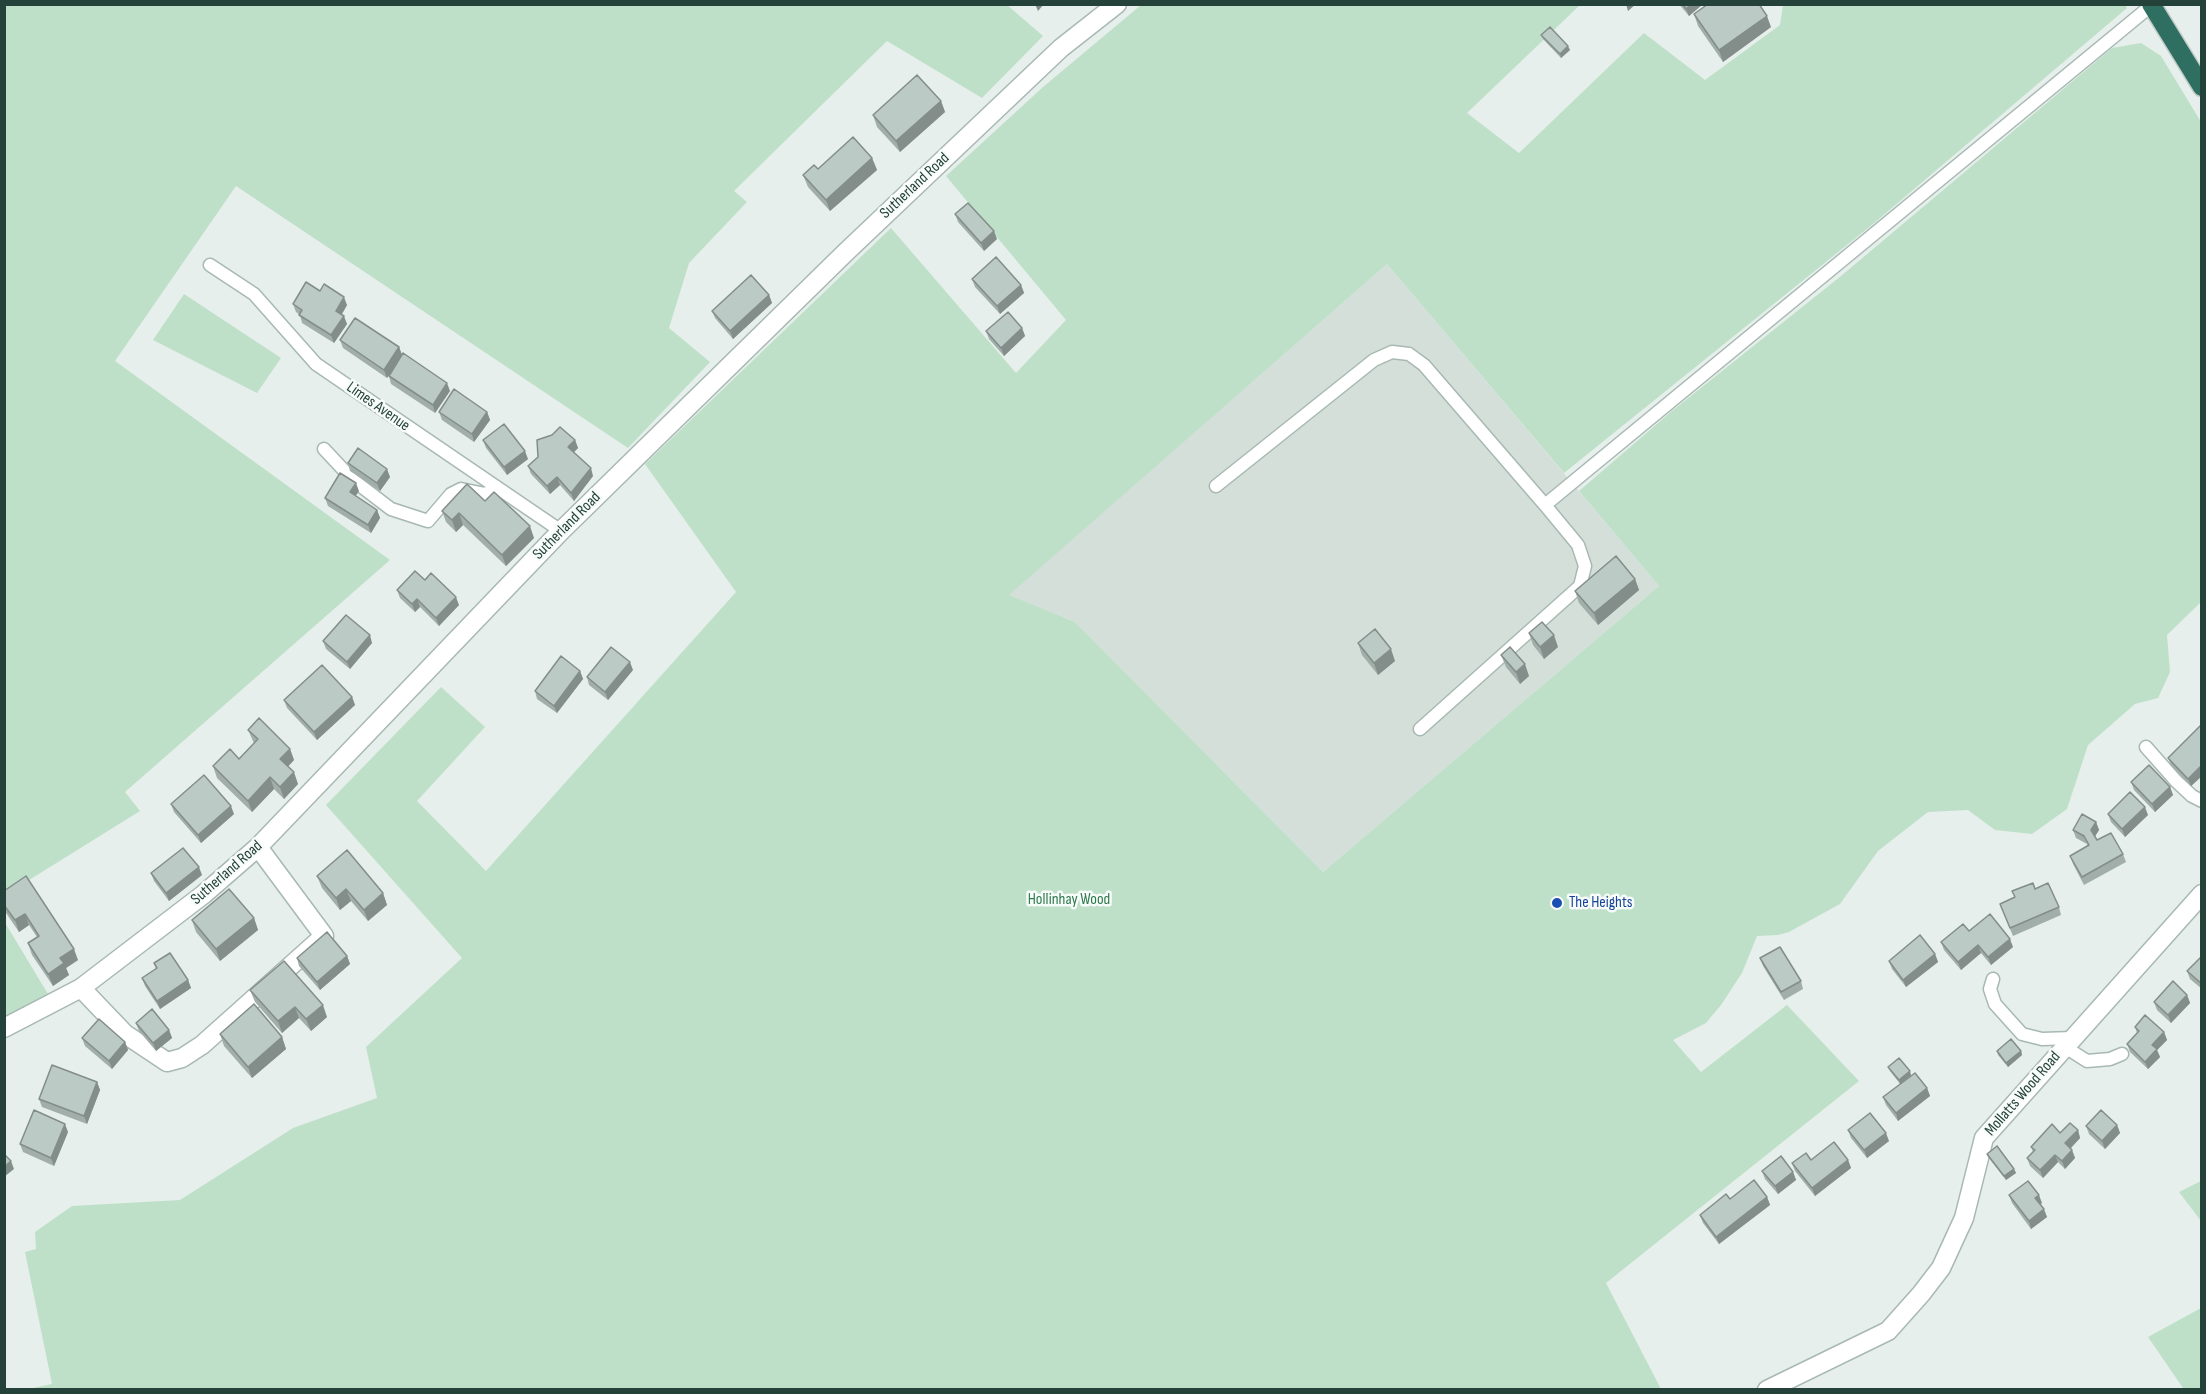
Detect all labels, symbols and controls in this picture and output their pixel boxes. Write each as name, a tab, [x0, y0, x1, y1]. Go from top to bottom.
street label: Sutherland Road	[876, 149, 954, 223]
street label: Limes Avenue	[343, 378, 413, 436]
street label: Sutherland Road	[529, 488, 605, 564]
street label: Sutherland Road	[187, 837, 267, 909]
park label: Hollinhay Wood	[1028, 890, 1110, 910]
place label: The Heights	[1569, 893, 1633, 913]
marker: The Heights	[1550, 896, 1564, 910]
street label: Mollatts Wood Road	[1981, 1048, 2065, 1140]

